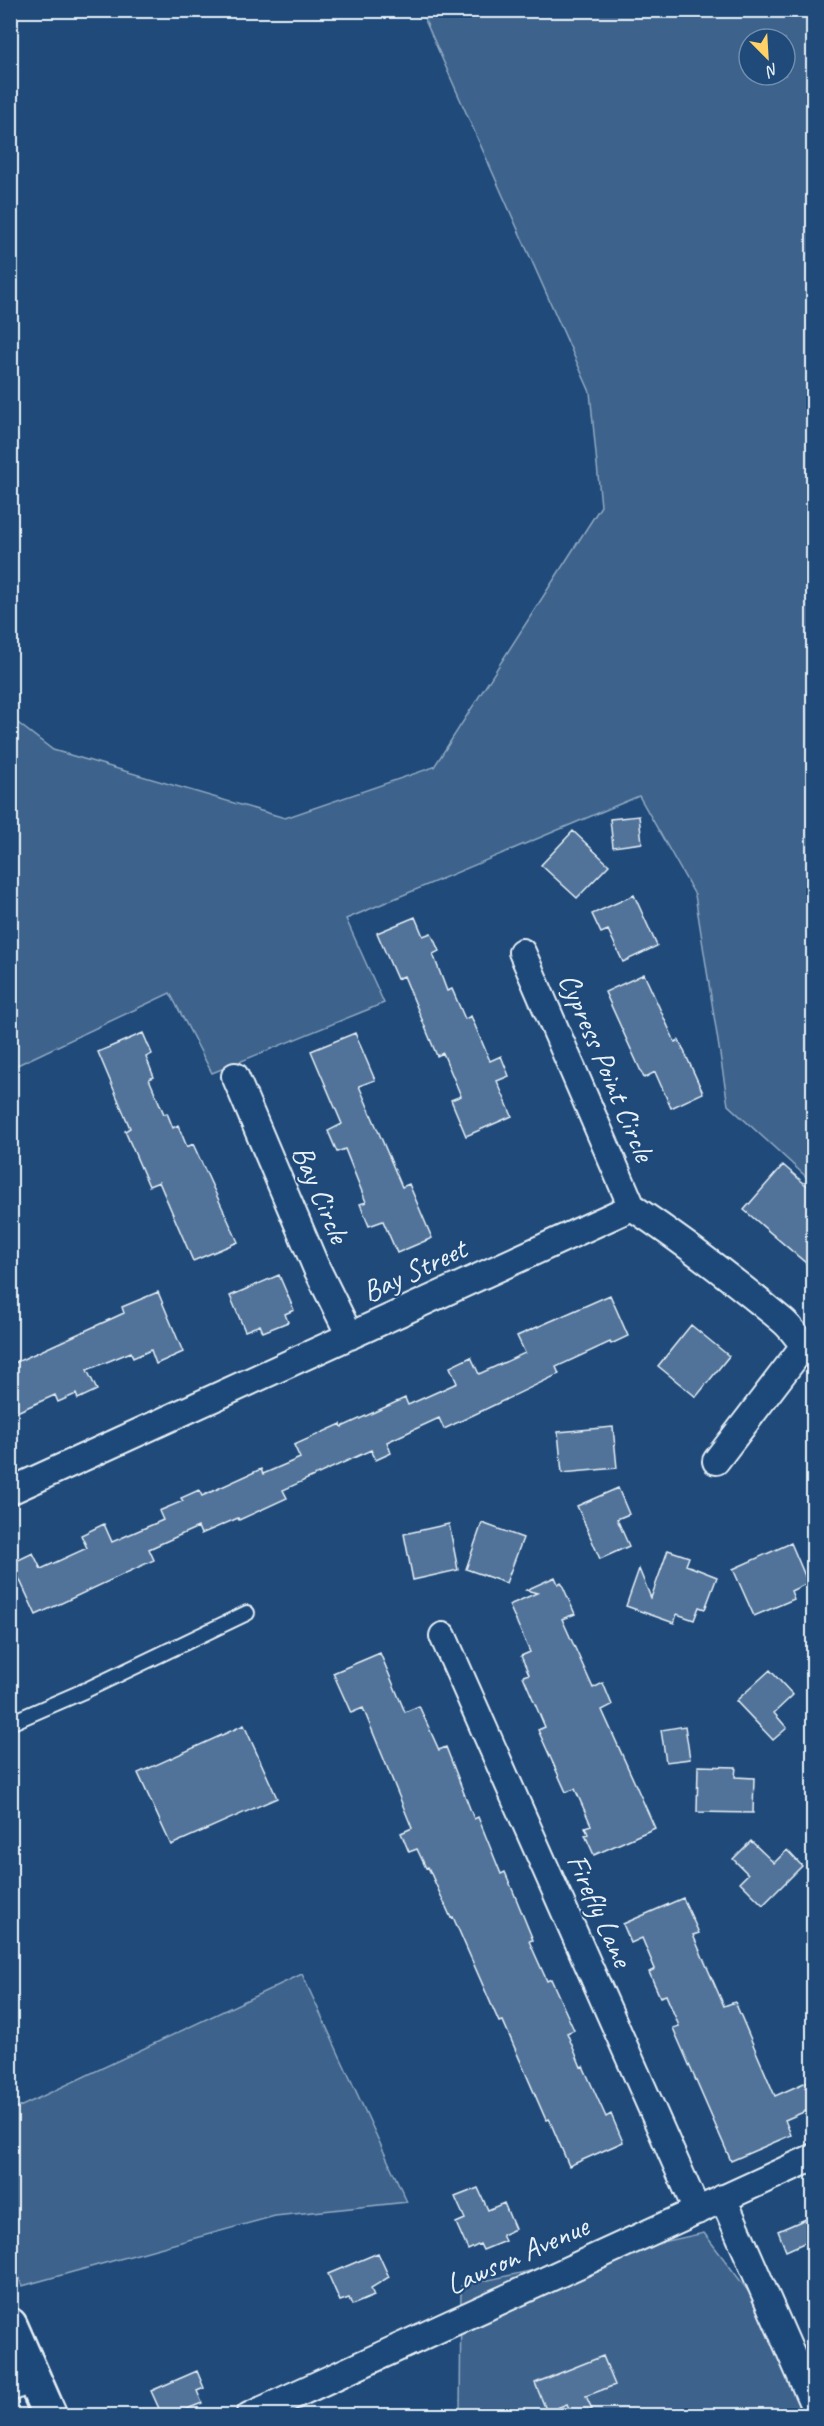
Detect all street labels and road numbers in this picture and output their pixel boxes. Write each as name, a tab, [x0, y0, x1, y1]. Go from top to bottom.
street label: Cypress Point Circle	[550, 967, 665, 1169]
street label: Bay Circle	[283, 1139, 359, 1251]
street label: Bay Street	[356, 1228, 475, 1311]
street label: Firefly Lane	[558, 1848, 643, 1974]
street label: Lawson Avenue	[440, 2206, 596, 2303]

